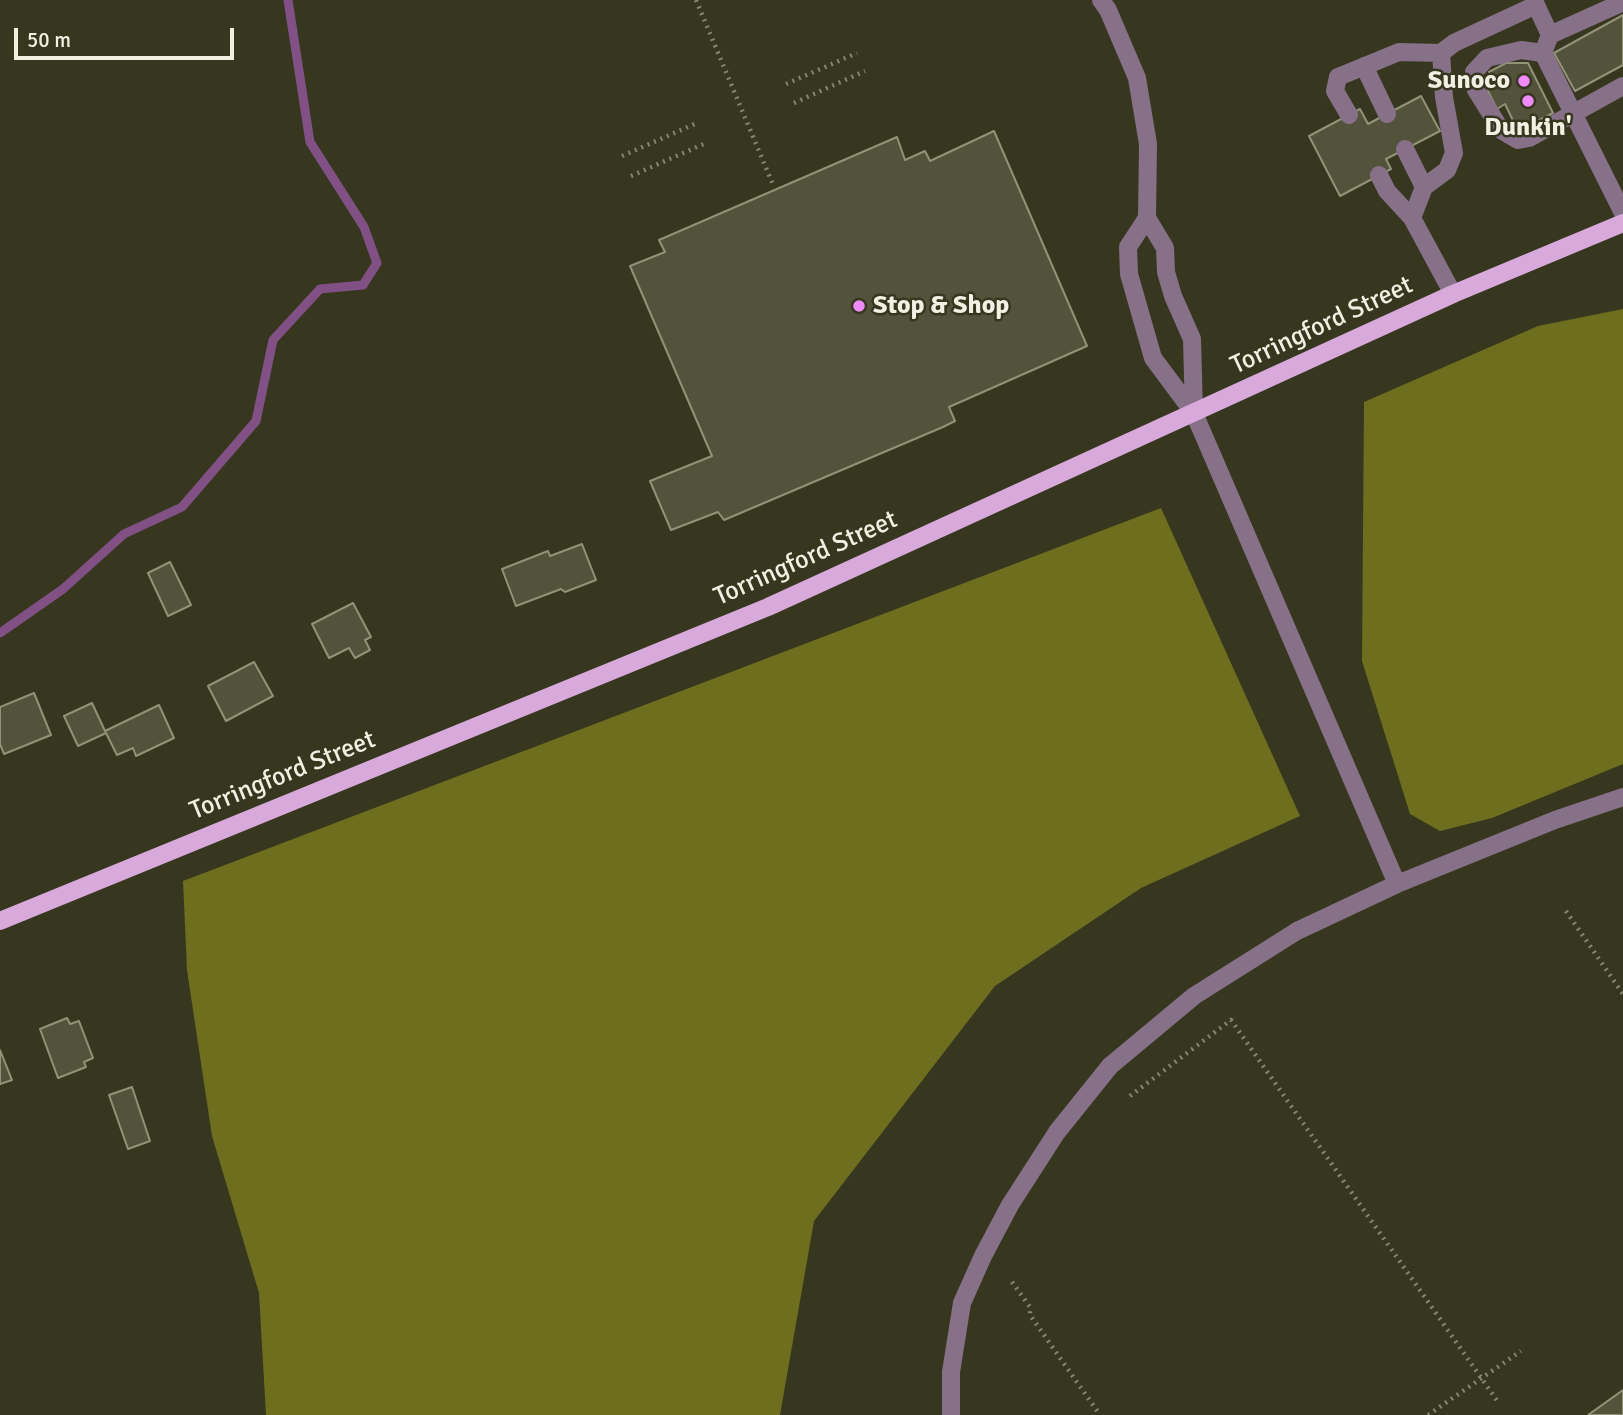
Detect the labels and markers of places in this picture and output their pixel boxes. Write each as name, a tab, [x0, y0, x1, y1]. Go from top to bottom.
place label: Sunoco	[1428, 65, 1510, 97]
marker: Sunoco	[1516, 73, 1532, 89]
marker: Dunkin'	[1520, 93, 1536, 109]
place label: Dunkin'	[1484, 112, 1572, 144]
place label: Stop & Shop	[873, 290, 1009, 322]
marker: Stop & Shop	[851, 298, 867, 314]

